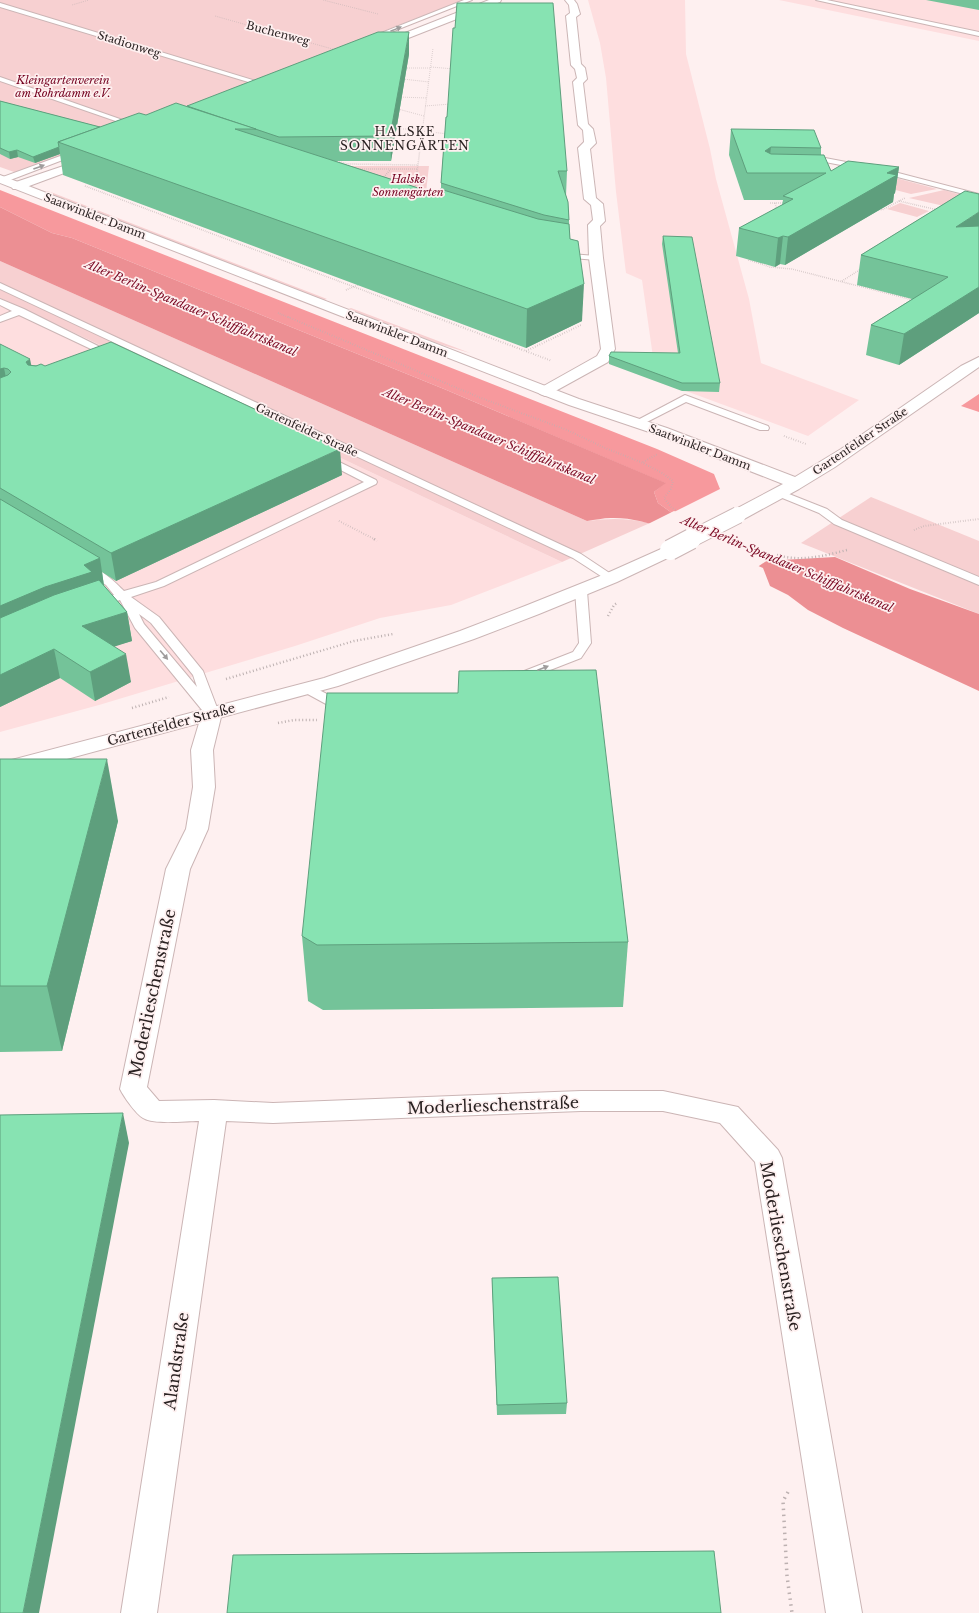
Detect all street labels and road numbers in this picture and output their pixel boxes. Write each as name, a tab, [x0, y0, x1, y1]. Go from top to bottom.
street label: Buchenweg	[245, 18, 312, 48]
street label: Stadionweg	[96, 28, 163, 60]
street label: Saatwinkler Damm	[42, 190, 148, 242]
street label: Saatwinkler Damm	[344, 308, 450, 360]
street label: Gartenfelder Straße	[254, 400, 360, 460]
street label: Gartenfelder Straße	[810, 404, 910, 478]
street label: Saatwinkler Damm	[647, 421, 753, 473]
street label: Gartenfelder Straße	[105, 699, 237, 750]
street label: Moderlieschenstraße	[124, 907, 180, 1079]
street label: Moderlieschenstraße	[407, 1092, 579, 1118]
street label: Moderlieschenstraße	[756, 1160, 806, 1332]
street label: Alandstraße	[159, 1311, 193, 1412]

